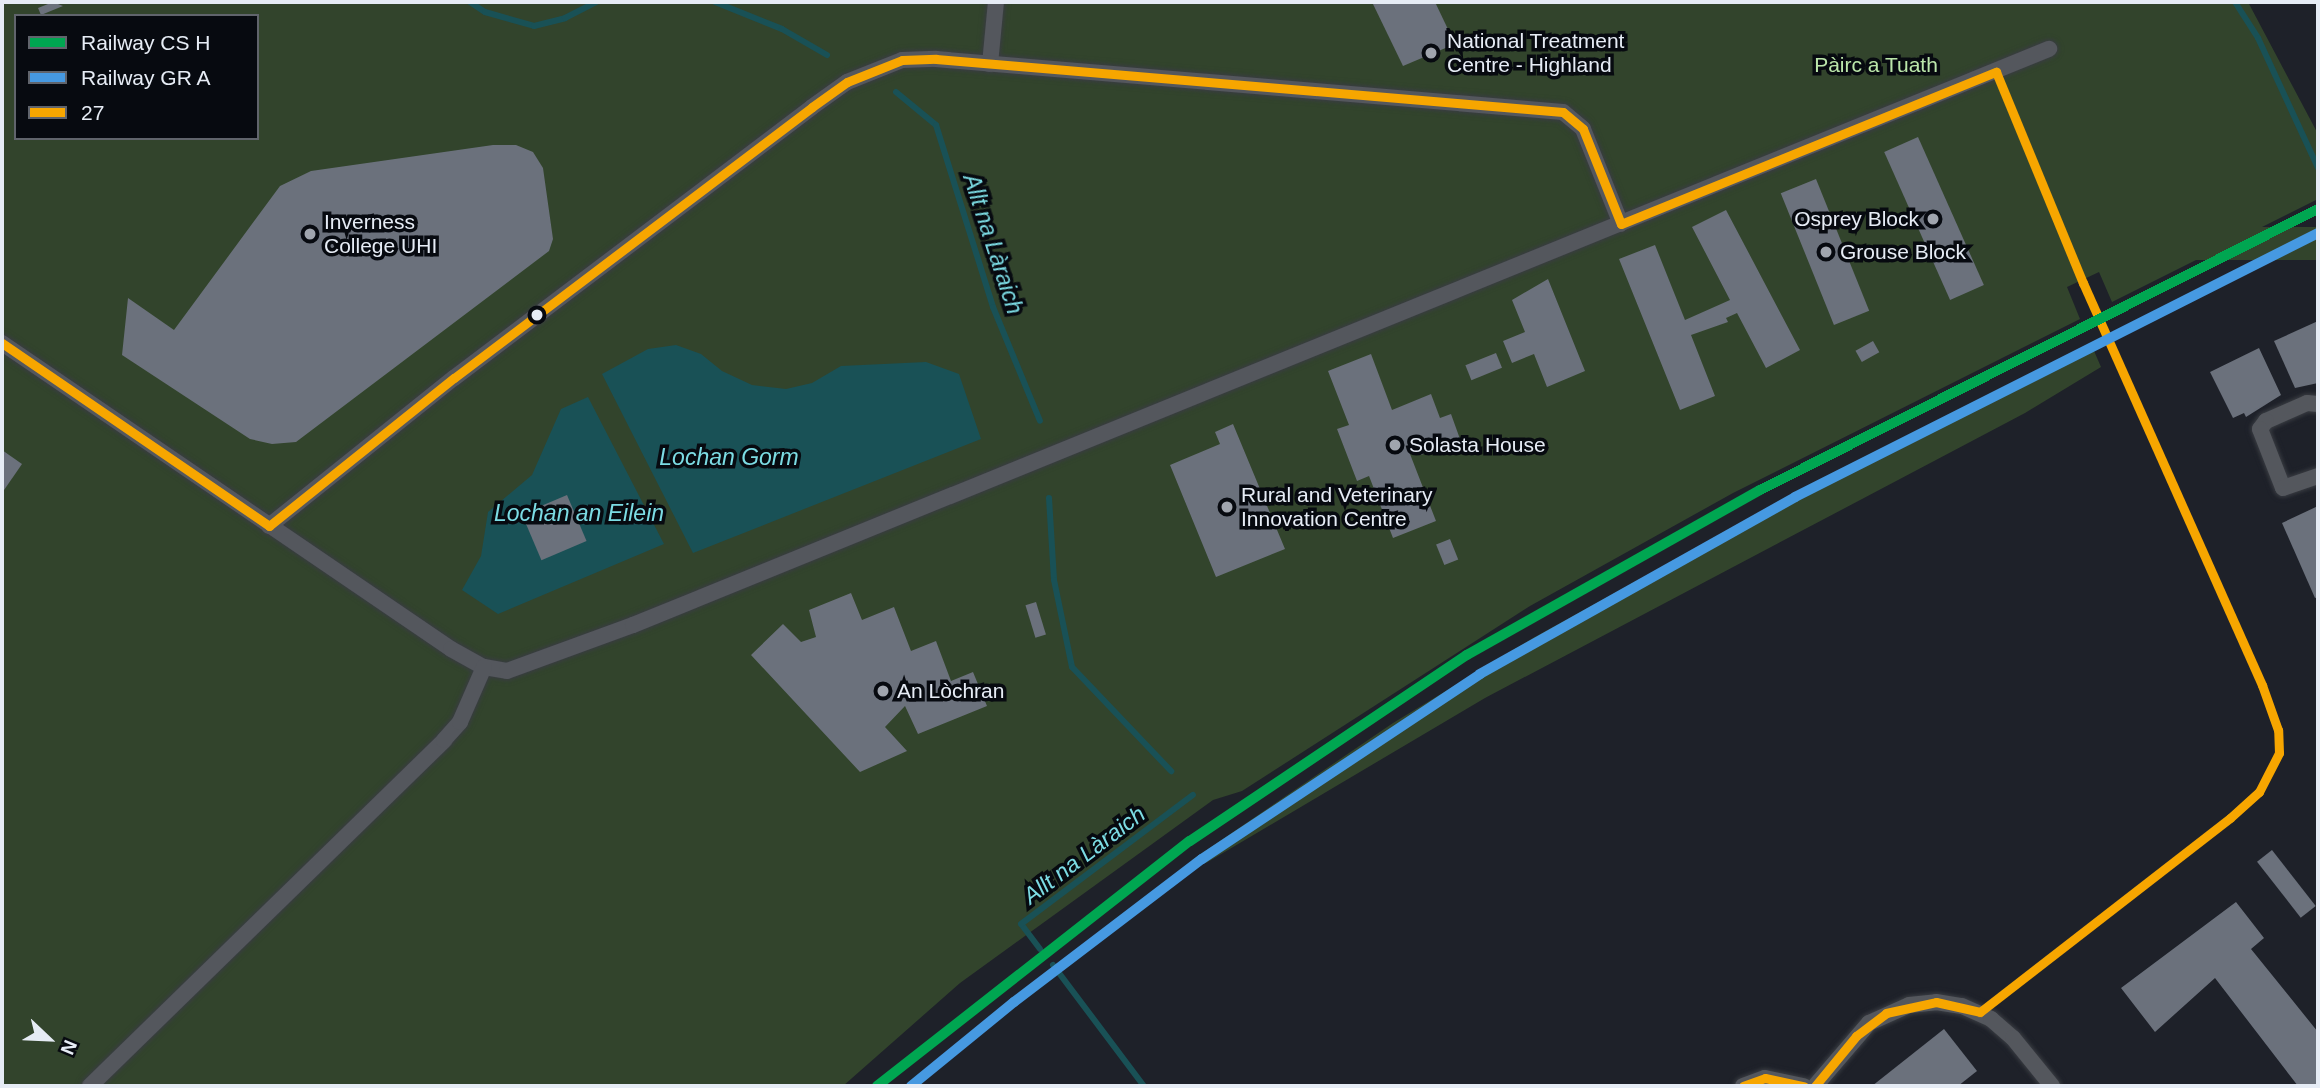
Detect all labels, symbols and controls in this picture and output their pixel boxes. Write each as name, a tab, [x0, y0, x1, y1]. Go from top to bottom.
legend	[14, 14, 259, 140]
place label: National Treatment Centre - Highland	[1447, 28, 1625, 78]
text: Railway CS H	[81, 31, 211, 54]
marker: National Treatment Centre - Highland	[1421, 43, 1441, 63]
park label: Pàirc a Tuath	[1814, 52, 1938, 78]
text: Railway GR A	[81, 66, 211, 89]
text: 27	[81, 101, 104, 124]
water label: Allt na Làraich	[957, 170, 1029, 318]
place label: Osprey Block	[1794, 206, 1919, 232]
place label: Inverness College UHI	[324, 209, 437, 259]
marker: Osprey Block	[1925, 211, 1941, 227]
marker: Inverness College UHI	[302, 226, 318, 242]
place label: Grouse Block	[1840, 239, 1966, 265]
marker: Grouse Block	[1818, 244, 1834, 260]
unlabelled marker	[530, 308, 544, 322]
place label: Solasta House	[1409, 432, 1546, 458]
marker: Solasta House	[1387, 437, 1403, 453]
water label: Lochan Gorm	[659, 443, 799, 471]
place label: Rural and Veterinary Innovation Centre	[1241, 482, 1432, 532]
water label: Lochan an Eilein	[494, 499, 664, 527]
marker: Rural and Veterinary Innovation Centre	[1219, 499, 1235, 515]
place label: An Lòchran	[897, 678, 1004, 704]
marker: An Lòchran	[875, 683, 891, 699]
water label: Allt na Làraich	[1017, 800, 1151, 910]
north arrow	[14, 1004, 84, 1074]
text: N	[56, 1037, 81, 1058]

